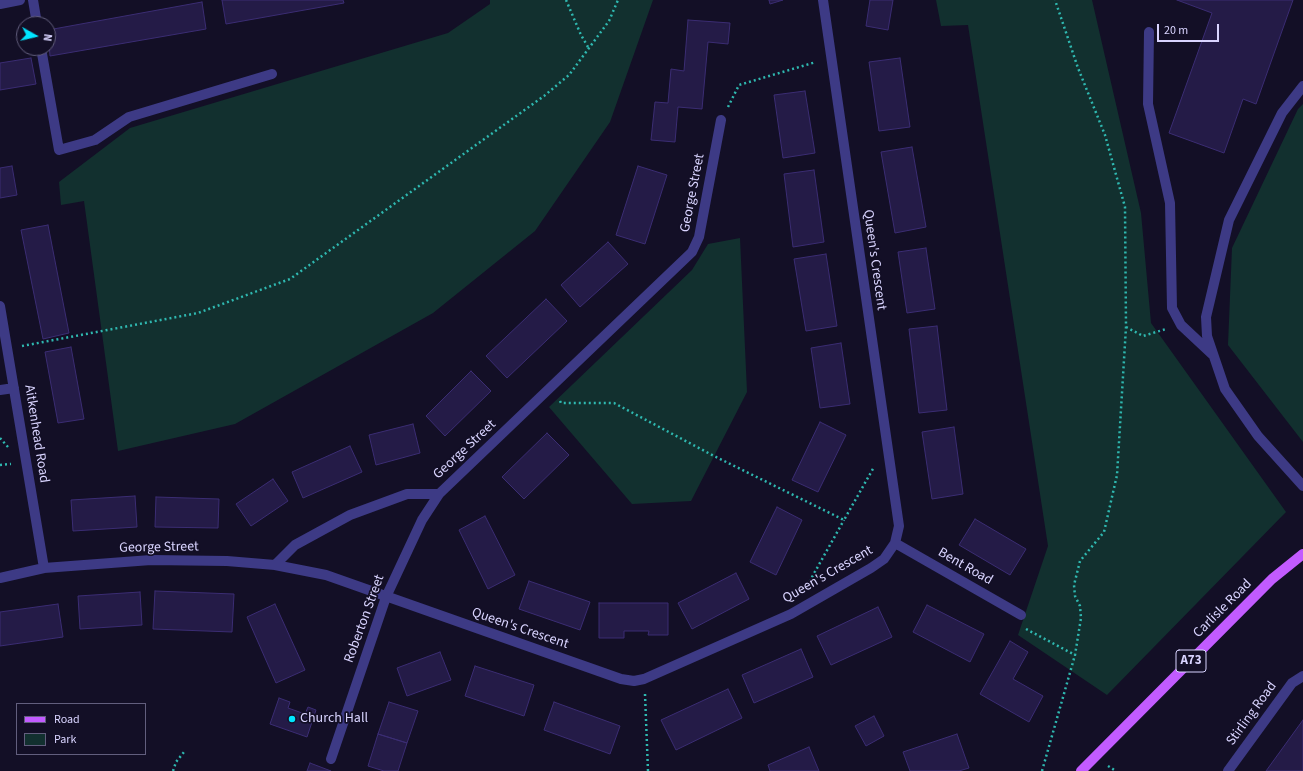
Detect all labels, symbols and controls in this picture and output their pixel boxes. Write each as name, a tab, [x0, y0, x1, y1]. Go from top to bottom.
north arrow	[16, 16, 56, 56]
scale bar	[1159, 16, 1221, 42]
text: 20 m	[1164, 22, 1188, 39]
text: N	[39, 33, 55, 42]
street label: George Street	[677, 152, 709, 234]
street label: Queen's Crescent	[859, 209, 889, 311]
street label: Aitkenhead Road	[20, 384, 52, 484]
street label: George Street	[430, 417, 500, 483]
street label: George Street	[119, 539, 199, 557]
street label: Queen's Crescent	[780, 542, 876, 608]
street label: Bent Road	[935, 545, 995, 589]
street label: Roberton Street	[341, 573, 389, 665]
street label: Carlisle Road	[1190, 576, 1256, 642]
street label: Queen's Crescent	[469, 605, 571, 653]
road number: A73	[1176, 650, 1206, 672]
street label: Stirling Road	[1223, 679, 1281, 749]
legend	[16, 703, 146, 755]
text: Road	[54, 711, 80, 728]
place label: Church Hall	[300, 711, 368, 727]
marker: Church Hall	[287, 714, 297, 724]
text: Park	[54, 731, 76, 748]

